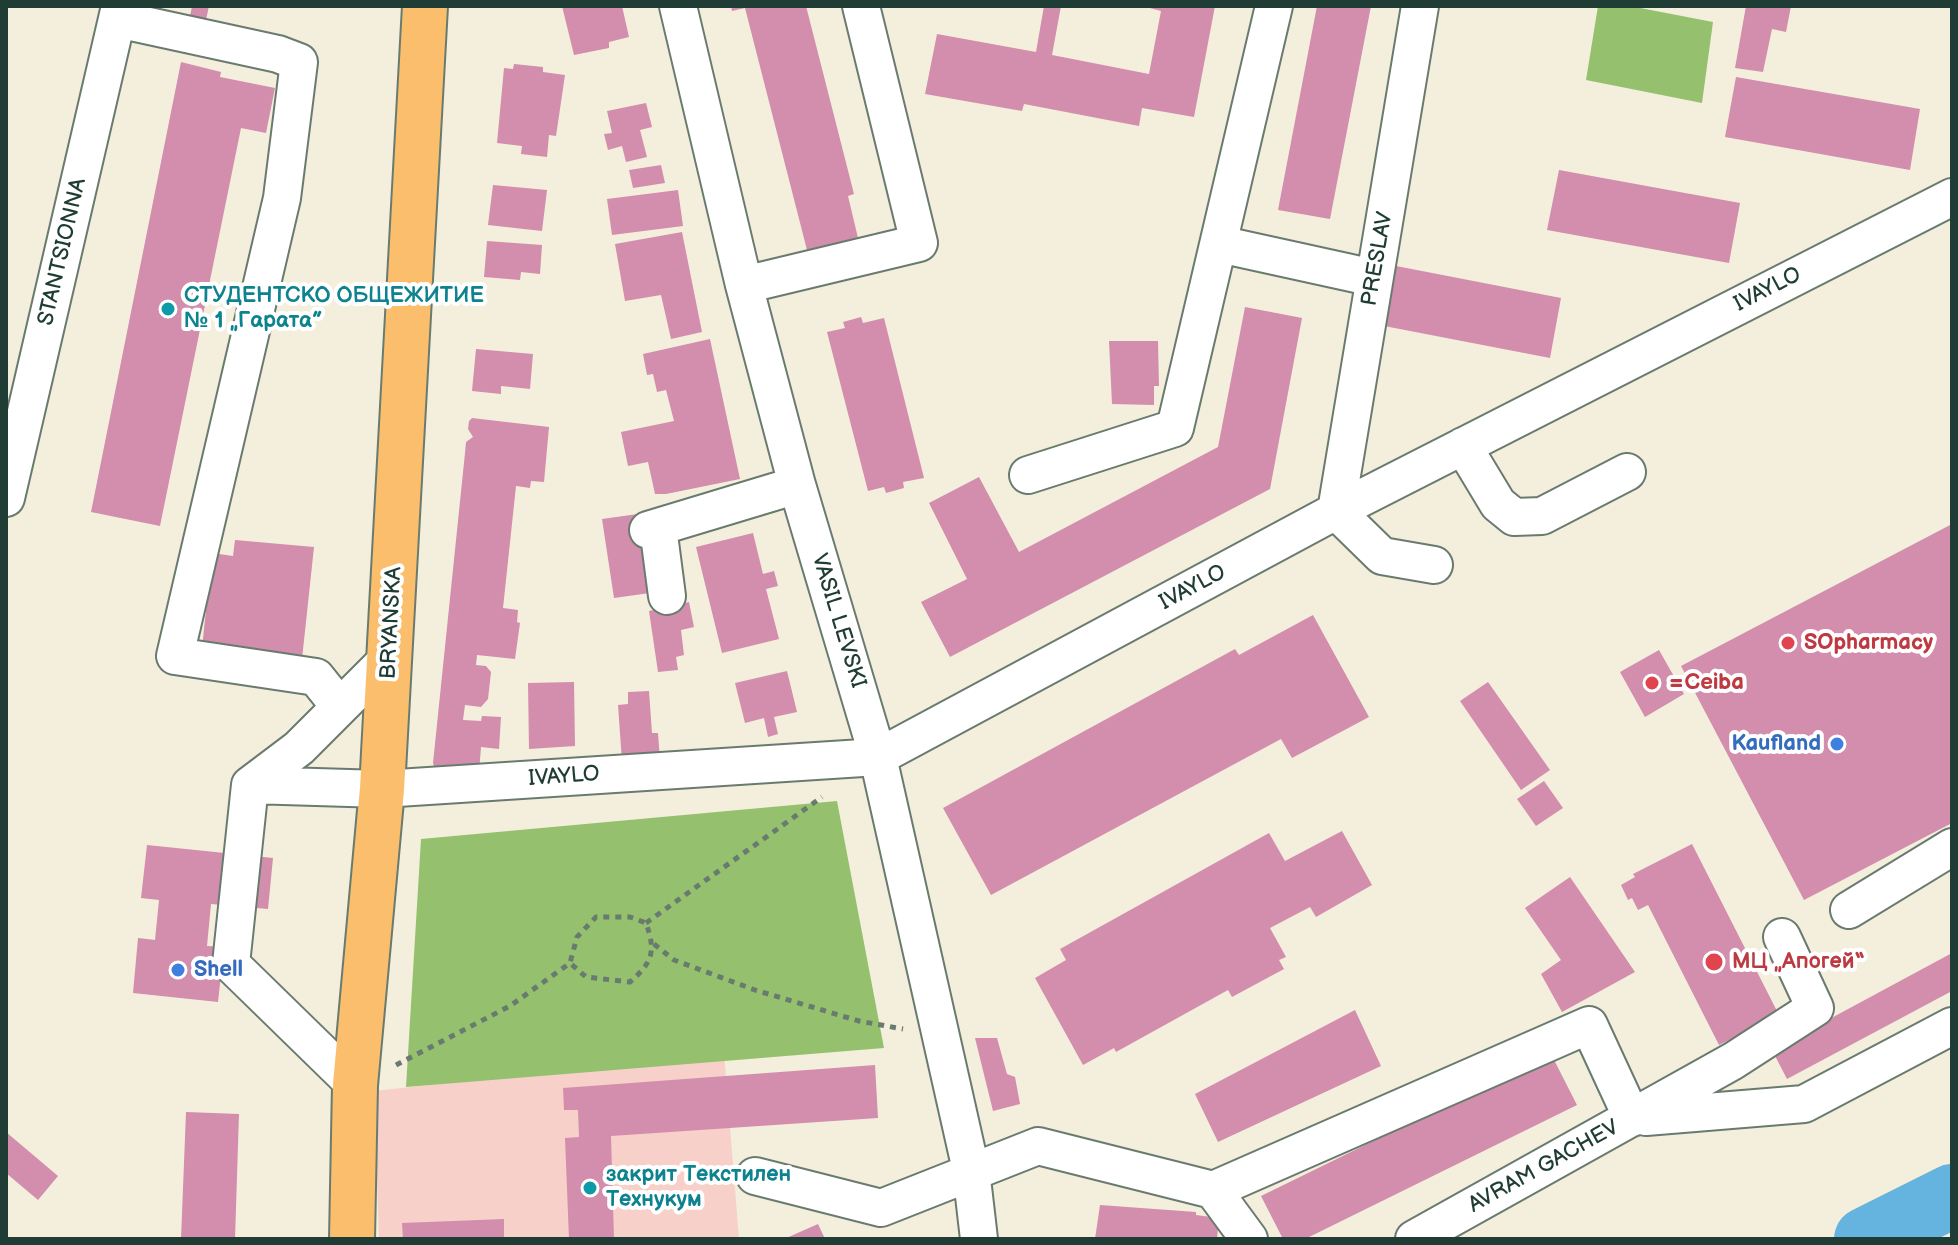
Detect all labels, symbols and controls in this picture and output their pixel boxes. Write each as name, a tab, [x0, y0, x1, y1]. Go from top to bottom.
street label: STANTSIONNA	[33, 176, 93, 328]
street label: PRESLAV	[1357, 210, 1399, 308]
street label: IVAYLO	[1730, 262, 1806, 318]
place label: СТУДЕНТСКО ОБЩЕЖИТИЕ № 1 „Гарата”	[184, 283, 484, 334]
marker: СТУДЕНТСКО ОБЩЕЖИТИЕ № 1 „Гарата”	[159, 300, 177, 318]
street label: VASIL LEVSKI	[805, 551, 871, 691]
street label: IVAYLO	[1155, 560, 1231, 616]
street label: BRYANSKA	[376, 566, 408, 680]
place label: SOpharmacy	[1804, 630, 1933, 656]
marker: SOpharmacy	[1779, 634, 1797, 652]
place label: =Ceiba	[1668, 670, 1744, 696]
marker: =Ceiba	[1643, 674, 1661, 692]
place label: Kaufland	[1731, 731, 1821, 757]
marker: Kaufland	[1828, 735, 1846, 753]
street label: IVAYLO	[527, 761, 601, 793]
place label: МЦ „Апогей“	[1732, 949, 1865, 975]
marker: МЦ „Апогей“	[1703, 951, 1725, 973]
place label: Shell	[194, 957, 243, 983]
marker: Shell	[169, 961, 187, 979]
street label: AVRAM GACHEV	[1464, 1115, 1624, 1219]
place label: закрит Текстилен Технукум	[606, 1162, 791, 1214]
marker: закрит Текстилен Технукум	[581, 1179, 599, 1197]

